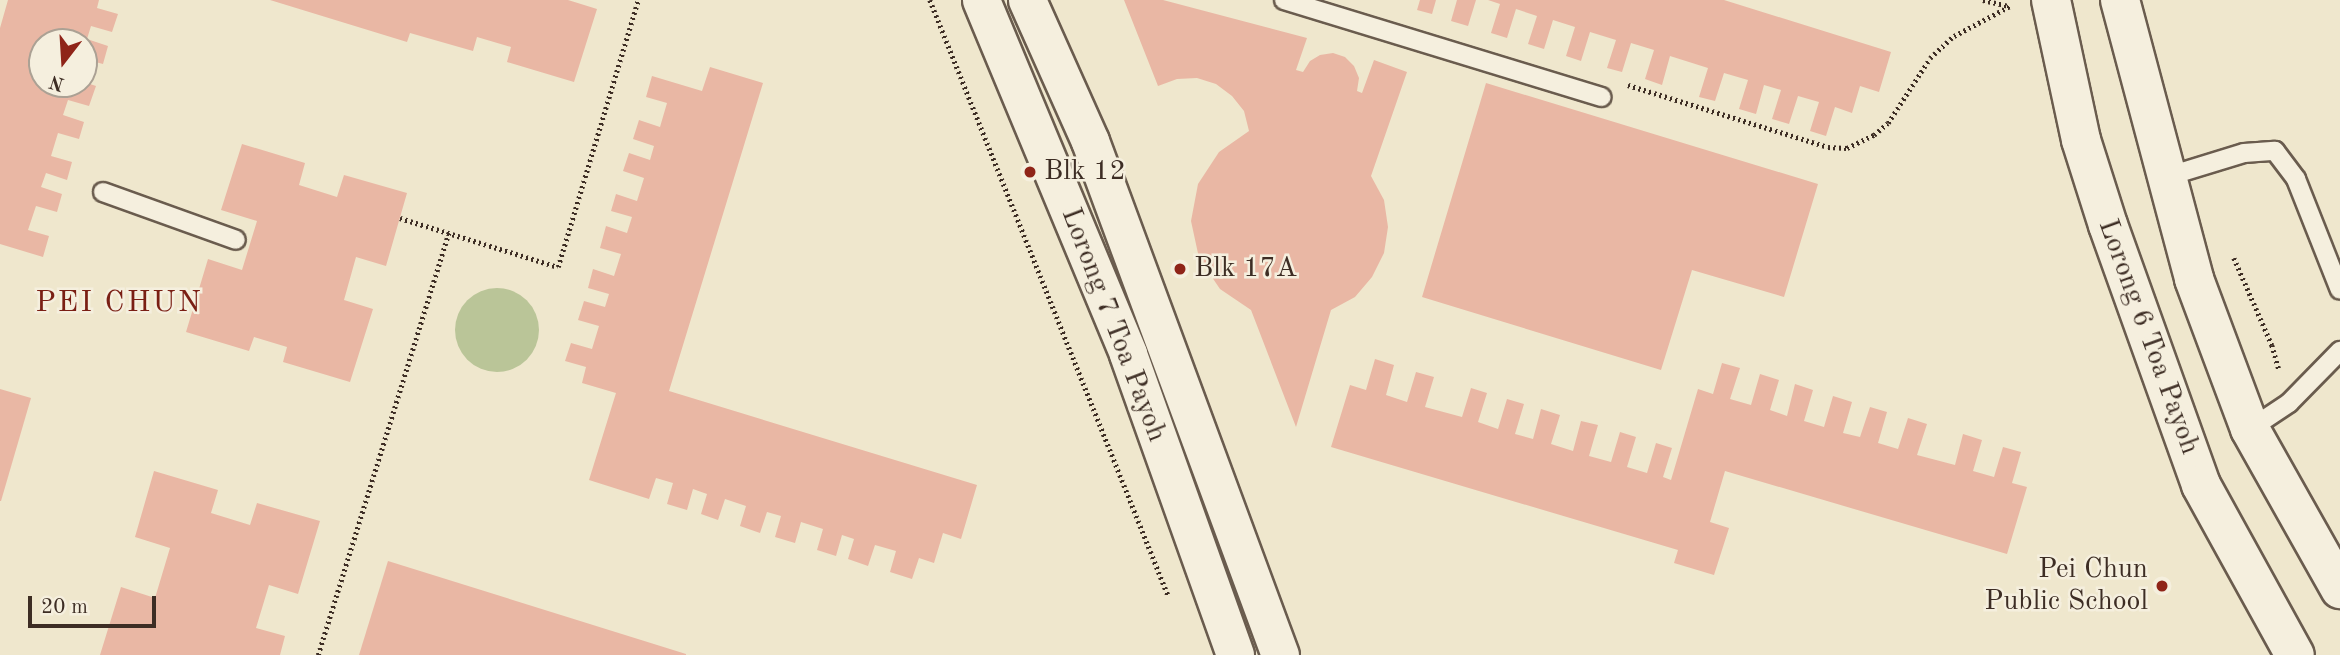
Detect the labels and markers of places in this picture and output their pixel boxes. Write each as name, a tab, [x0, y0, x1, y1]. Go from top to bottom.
place label: Blk 12	[1044, 155, 1126, 189]
marker: Blk 12	[1022, 164, 1038, 180]
place label: Blk 17A	[1194, 252, 1297, 286]
marker: Blk 17A	[1172, 261, 1188, 277]
place label: Pei Chun Public School	[1984, 553, 2148, 619]
marker: Pei Chun Public School	[2154, 578, 2170, 594]

